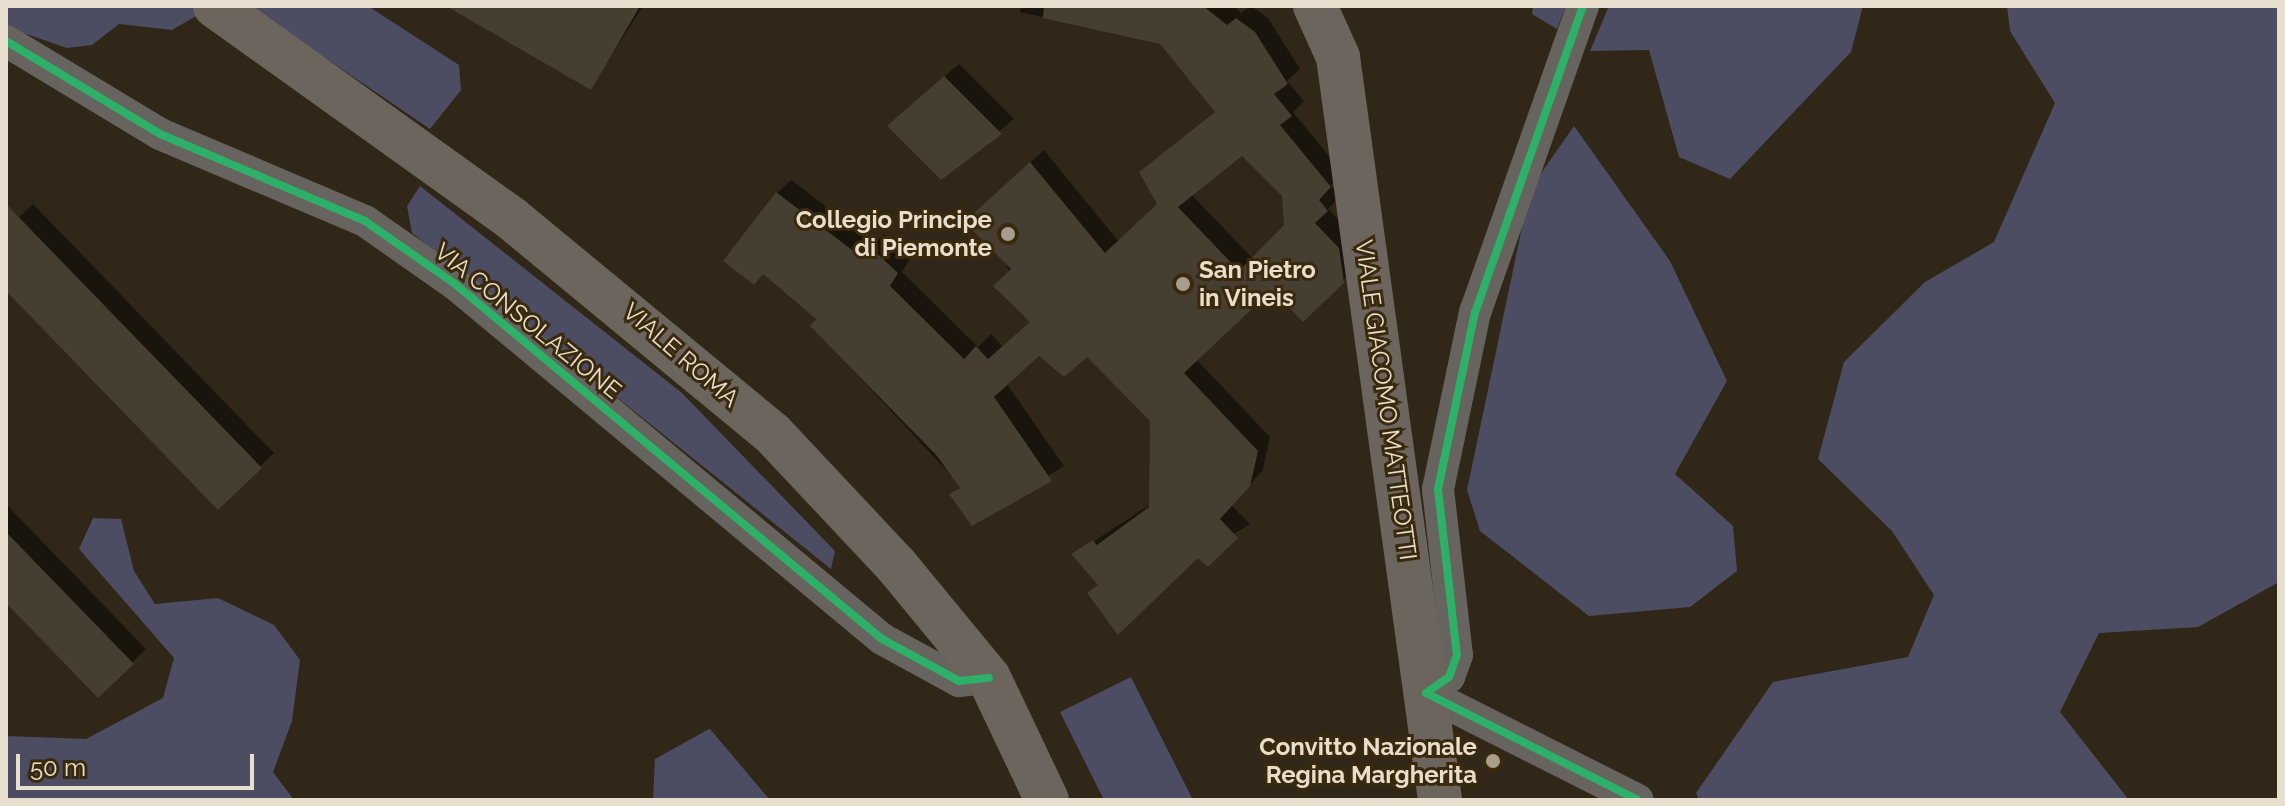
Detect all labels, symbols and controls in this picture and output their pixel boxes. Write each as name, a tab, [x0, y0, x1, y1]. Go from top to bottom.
place label: Collegio Principe di Piemonte	[796, 206, 992, 262]
marker: Collegio Principe di Piemonte	[999, 225, 1017, 243]
street label: VIA CONSOLAZIONE	[429, 237, 627, 405]
street label: VIALE GIACOMO MATTEOTTI	[1349, 238, 1423, 562]
place label: San Pietro in Vineis	[1199, 256, 1316, 312]
marker: San Pietro in Vineis	[1174, 275, 1192, 293]
street label: VIALE ROMA	[617, 297, 745, 413]
place label: Convitto Nazionale Regina Margherita	[1259, 733, 1477, 789]
scale bar	[20, 738, 258, 788]
marker: Convitto Nazionale Regina Margherita	[1484, 752, 1502, 770]
text: 50 m	[30, 753, 86, 782]

